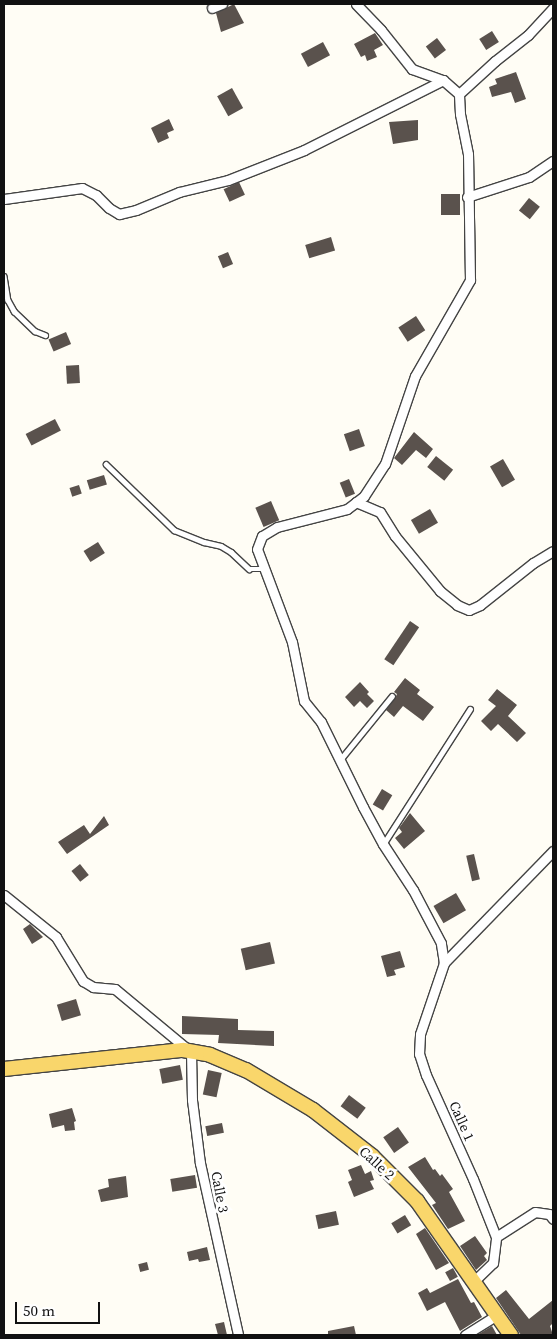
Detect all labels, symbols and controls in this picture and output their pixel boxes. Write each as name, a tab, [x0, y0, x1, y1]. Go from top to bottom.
street label: Calle 1	[446, 1099, 478, 1143]
street label: Calle 2	[356, 1143, 398, 1183]
street label: Calle 3	[208, 1170, 232, 1214]
scale bar	[18, 1292, 102, 1324]
text: 50 m	[23, 1300, 55, 1321]

